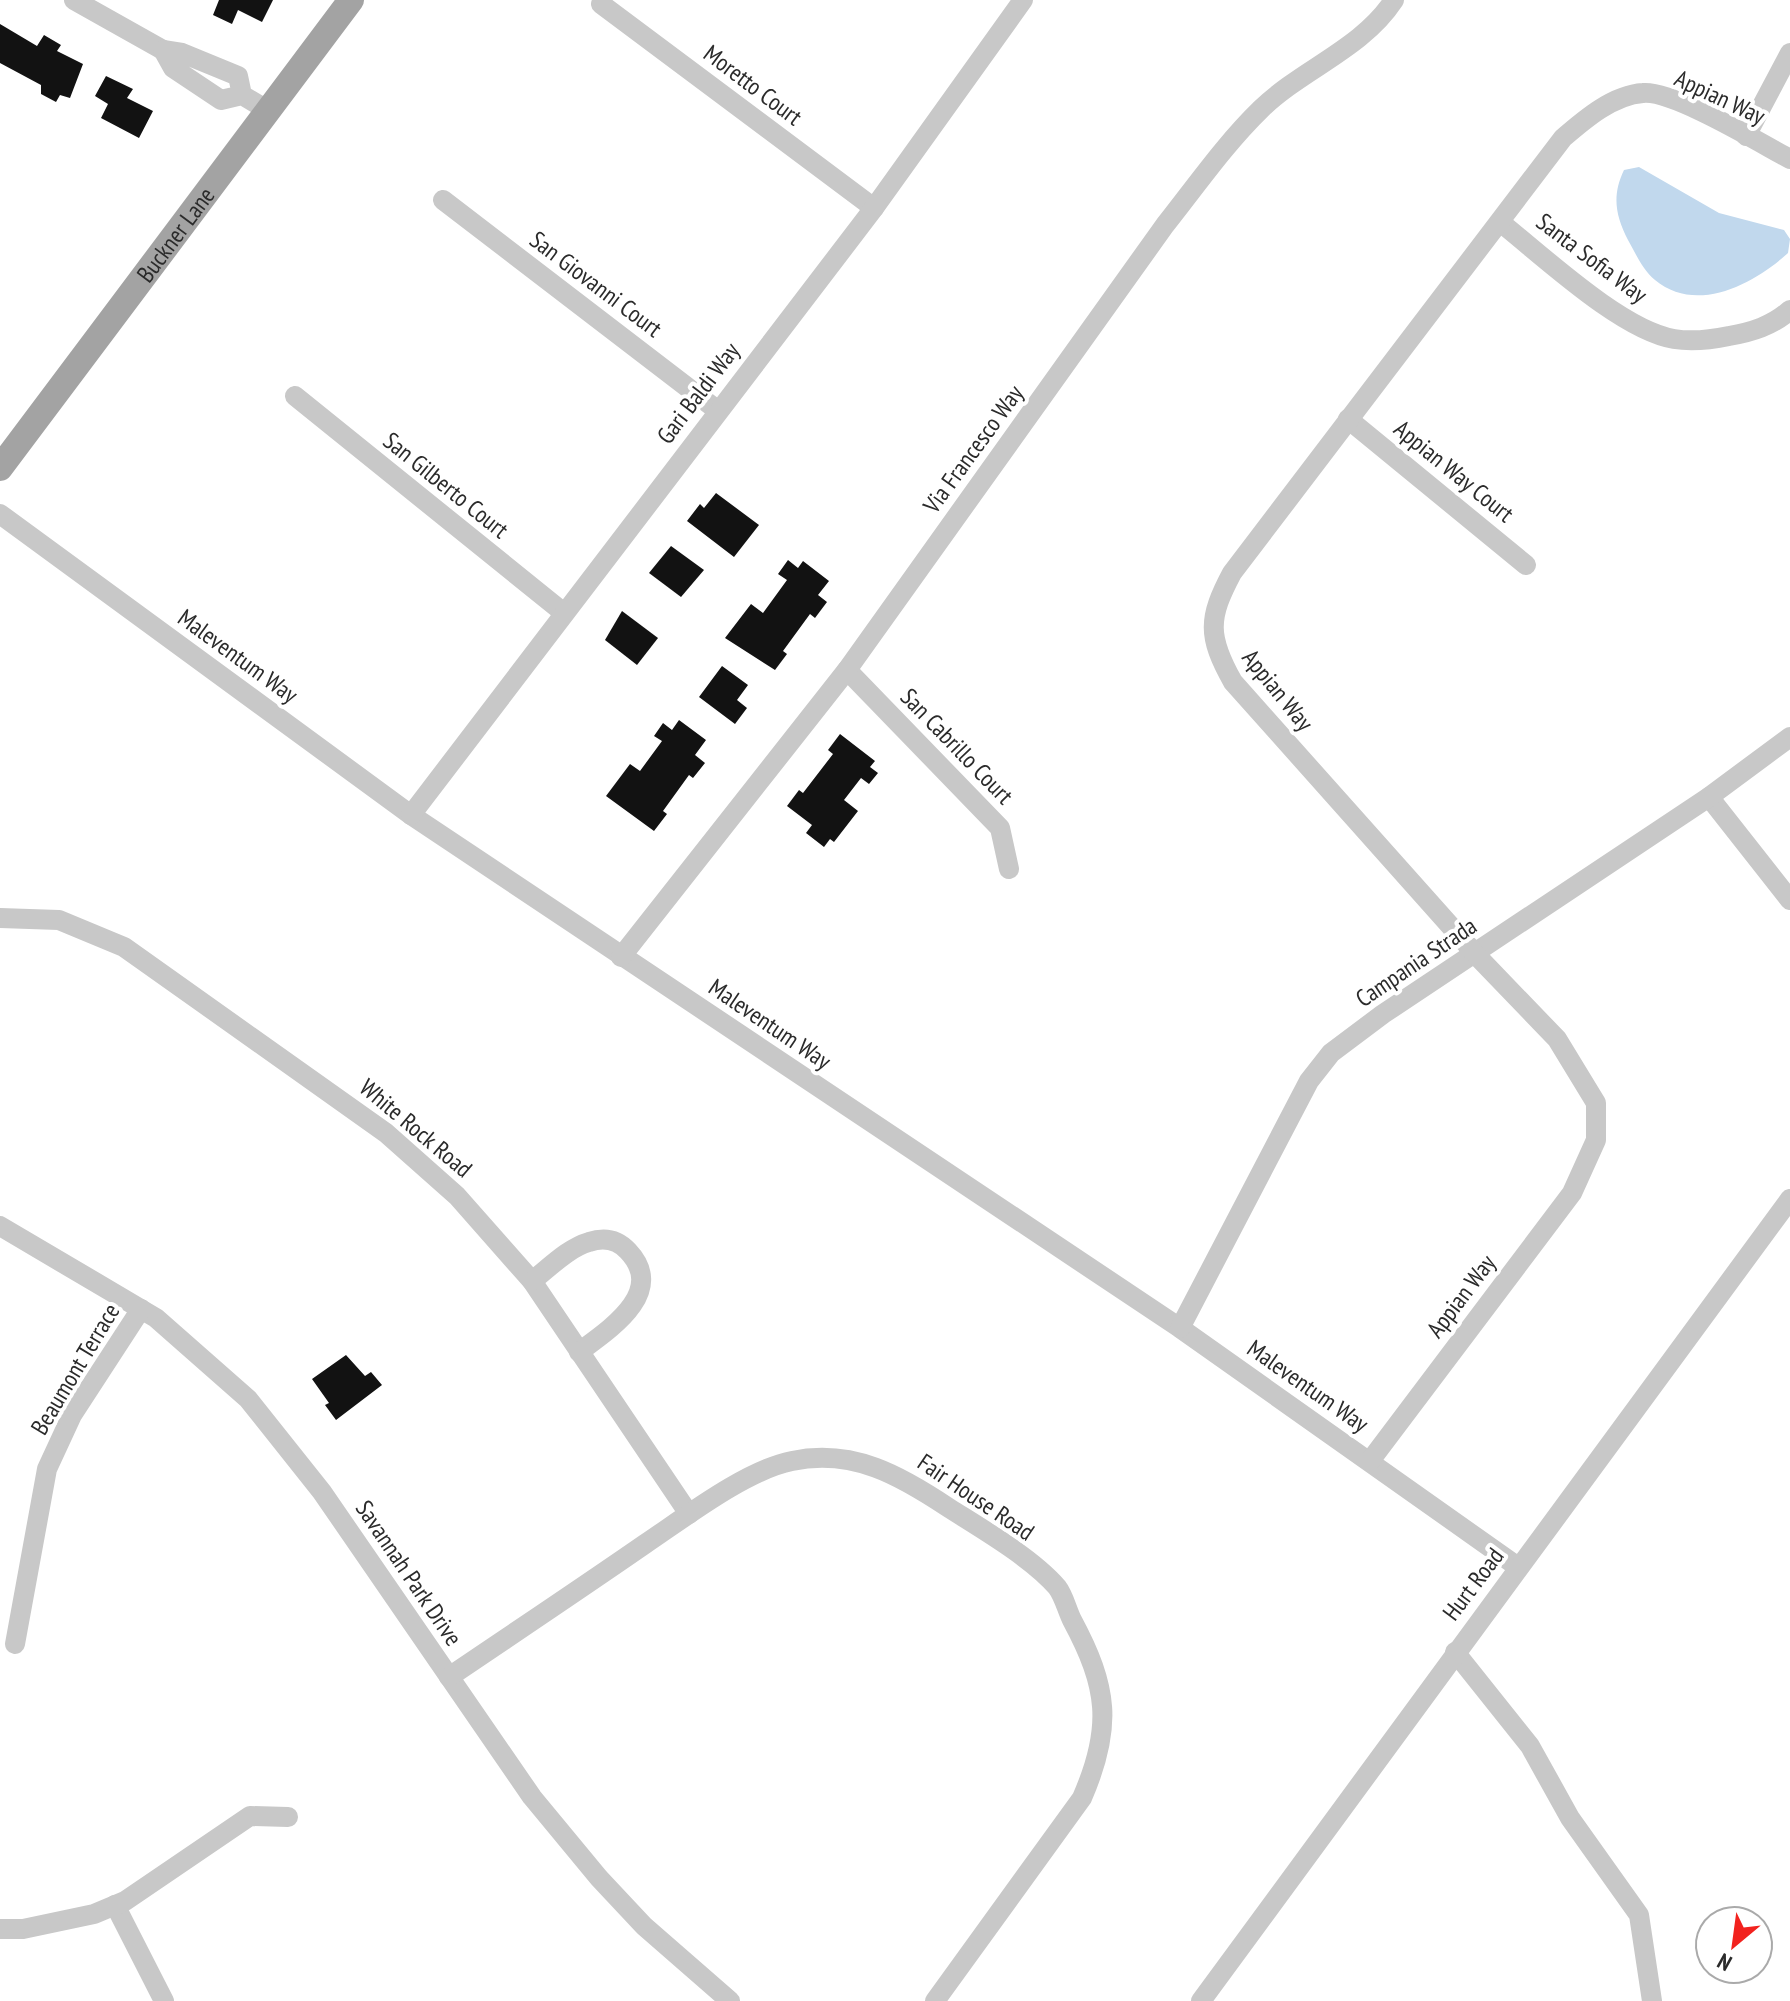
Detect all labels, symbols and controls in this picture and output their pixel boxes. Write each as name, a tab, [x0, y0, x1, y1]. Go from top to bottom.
street label: Moretto Court	[698, 38, 809, 132]
street label: Appian Way	[1670, 63, 1770, 131]
street label: Buckner Lane	[129, 181, 221, 288]
street label: Santa Sofia Way	[1530, 206, 1654, 310]
street label: San Giovanni Court	[524, 224, 669, 344]
street label: Gari Baldi Way	[650, 336, 746, 450]
street label: Via Francesco Way	[916, 379, 1030, 520]
street label: Appian Way Court	[1388, 413, 1521, 529]
street label: San Gilberto Court	[377, 425, 515, 545]
street label: Maleventum Way	[172, 602, 304, 710]
street label: Appian Way	[1236, 643, 1320, 737]
street label: San Cabrillo Court	[894, 681, 1020, 811]
street label: Campania Strada	[1350, 910, 1482, 1014]
street label: Maleventum Way	[703, 972, 837, 1076]
street label: White Rock Road	[353, 1072, 479, 1184]
street label: Appian Way	[1420, 1248, 1502, 1344]
street label: Beaumont Terrace	[24, 1298, 126, 1440]
street label: Maleventum Way	[1241, 1333, 1375, 1439]
street label: Fair House Road	[912, 1447, 1040, 1547]
street label: Savannah Park Drive	[349, 1494, 469, 1652]
street label: Hurt Road	[1436, 1541, 1510, 1627]
north arrow	[1694, 1905, 1774, 1985]
text: N	[1712, 1947, 1736, 1978]

